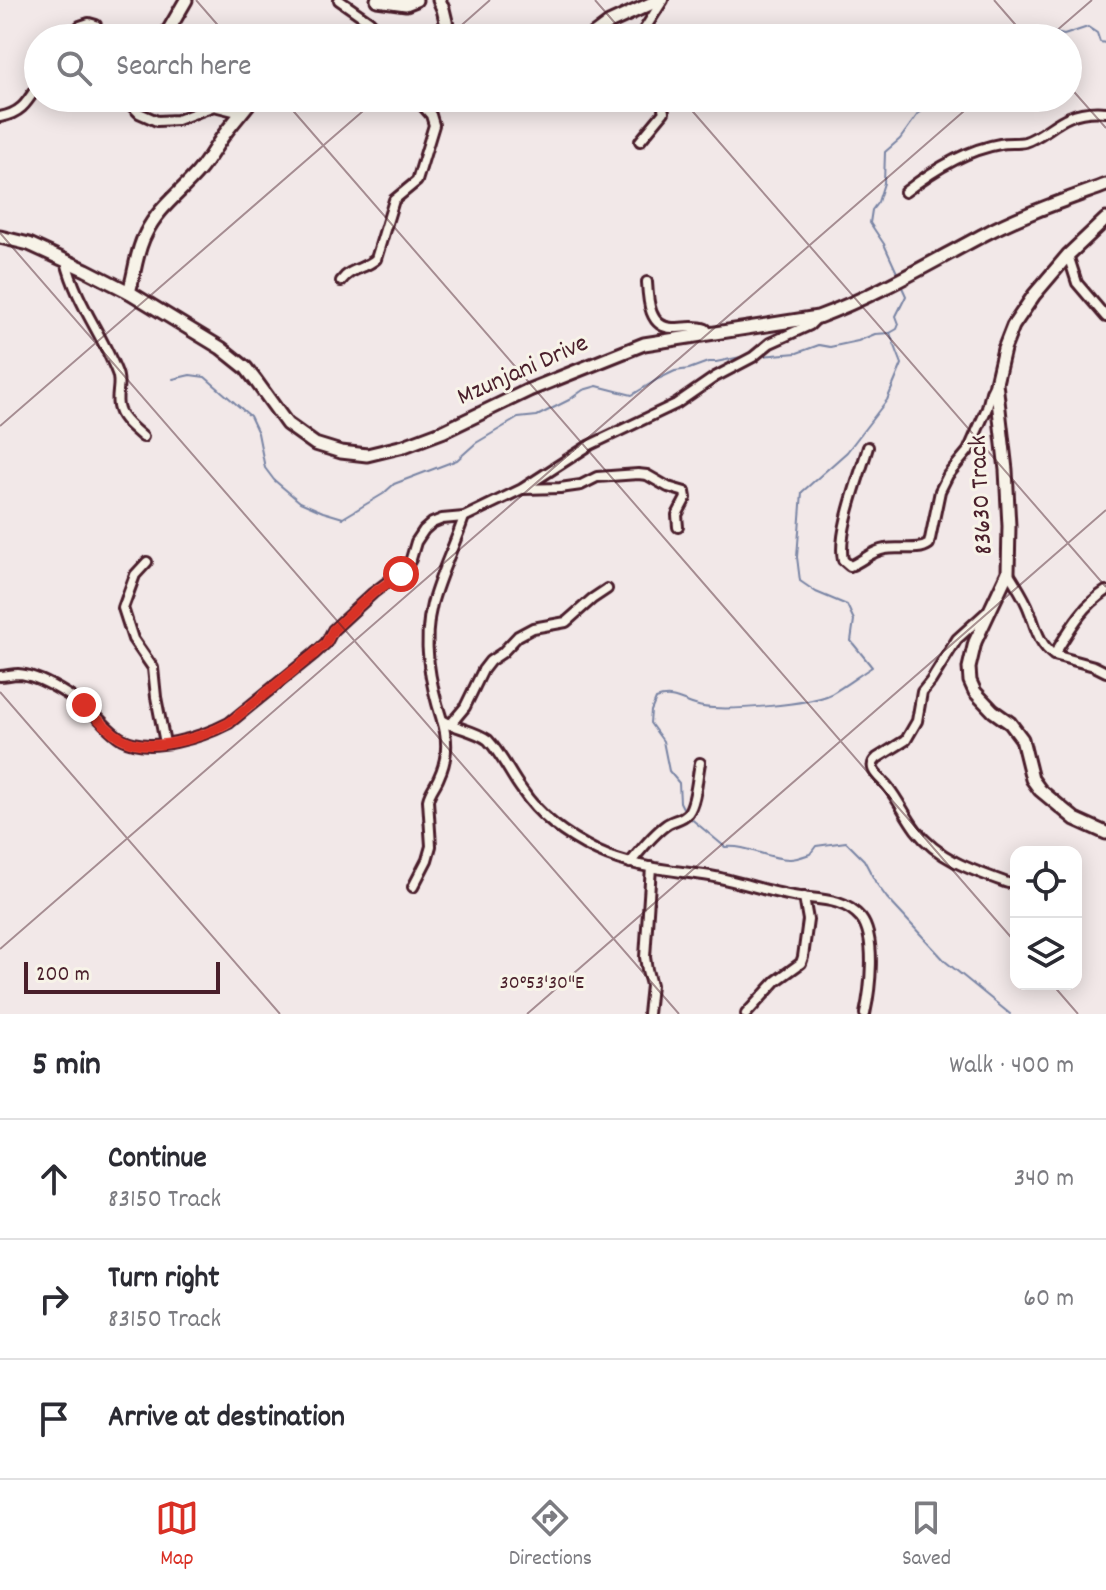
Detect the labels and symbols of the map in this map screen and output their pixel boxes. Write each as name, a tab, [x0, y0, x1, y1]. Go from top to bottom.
street label: Mzunjani Drive	[451, 326, 595, 416]
street label: 83630 Track	[960, 434, 1004, 556]
route start	[383, 556, 419, 592]
route end	[66, 687, 102, 723]
scale bar	[24, 958, 220, 994]
text: 30°53'30"E	[500, 970, 584, 998]

